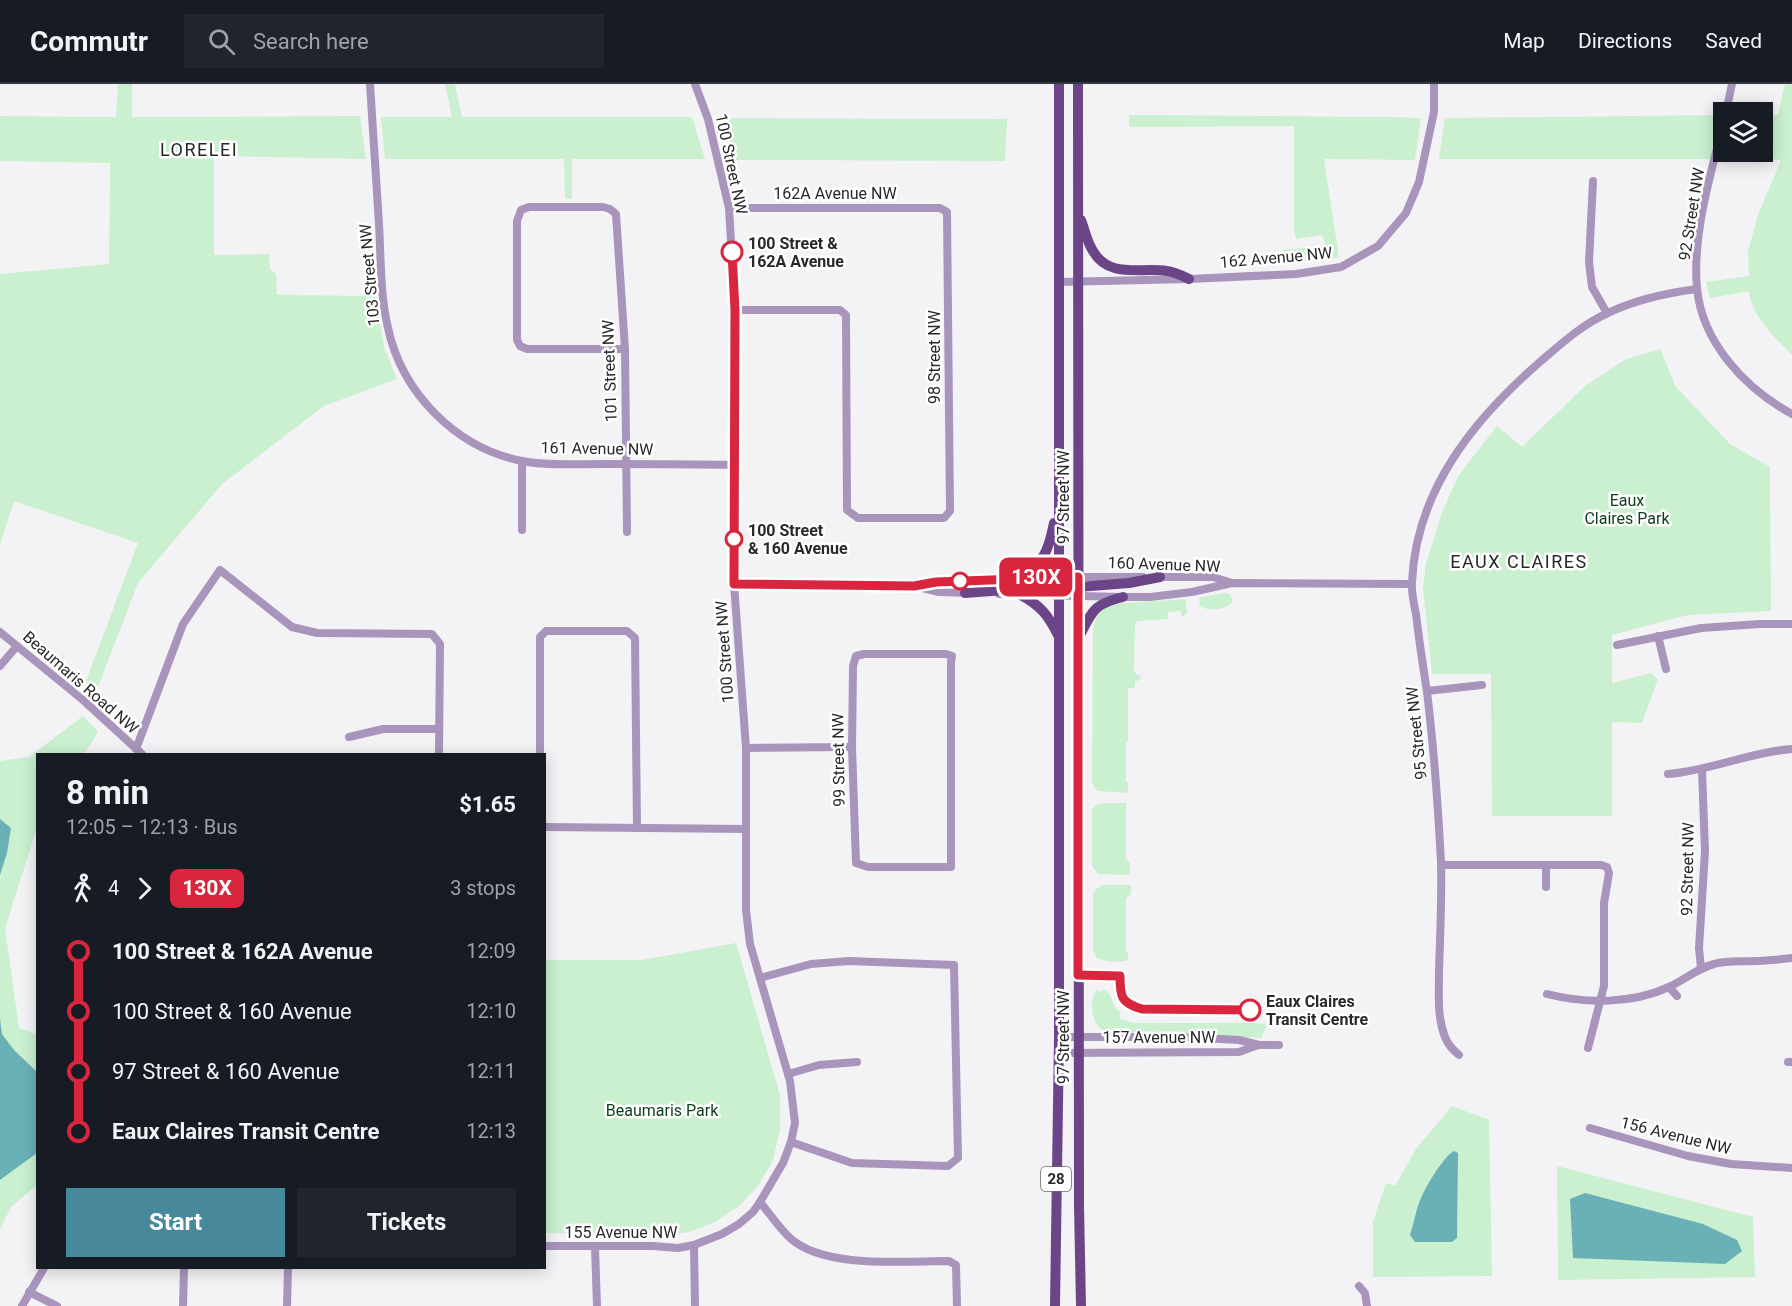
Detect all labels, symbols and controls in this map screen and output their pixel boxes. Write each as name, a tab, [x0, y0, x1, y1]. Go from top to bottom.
search box	[184, 14, 604, 68]
text: Commutr	[30, 25, 148, 58]
icon: search	[205, 25, 238, 58]
text: Search here	[253, 29, 369, 54]
text: Map	[1503, 29, 1545, 53]
text: Directions	[1578, 29, 1672, 53]
text: Saved	[1705, 29, 1762, 53]
map controls	[1713, 102, 1773, 162]
button: layers	[1713, 102, 1773, 162]
street label: 100 Street NW	[712, 112, 751, 216]
district label: LORELEI	[160, 139, 238, 160]
street label: 92 Street NW	[1675, 166, 1708, 262]
street label: 162A Avenue NW	[773, 184, 897, 203]
street label: 103 Street NW	[356, 223, 383, 327]
place label: 100 Street & 162A Avenue	[748, 234, 844, 271]
marker: 100 Street & 162A Avenue	[721, 241, 743, 263]
street label: 162 Avenue NW	[1219, 243, 1333, 272]
street label: 98 Street NW	[925, 310, 944, 404]
street label: 101 Street NW	[598, 319, 621, 423]
street label: 161 Avenue NW	[540, 438, 654, 459]
street label: 97 Street NW	[1054, 450, 1073, 544]
park label: Eaux Claires Park	[1584, 491, 1670, 528]
place label: 100 Street & 160 Avenue	[748, 521, 848, 558]
marker: 100 Street & 160 Avenue	[725, 530, 743, 548]
district label: EAUX CLAIRES	[1450, 551, 1588, 572]
street label: 160 Avenue NW	[1107, 553, 1221, 576]
line badge: 130X	[994, 558, 1078, 596]
text: 130X	[1011, 565, 1061, 589]
unlabelled marker	[951, 572, 969, 590]
street label: 100 Street NW	[711, 600, 738, 704]
street label: Beaumaris Road NW	[19, 627, 142, 738]
street label: 95 Street NW	[1402, 685, 1431, 781]
street label: 99 Street NW	[828, 713, 849, 807]
text: 8 min	[66, 773, 149, 812]
text: $1.65	[459, 792, 516, 817]
text: 12:05 – 12:13 · Bus	[66, 815, 238, 839]
street label: 92 Street NW	[1677, 822, 1698, 916]
icon: walk	[66, 872, 99, 905]
icon: forward	[128, 872, 161, 905]
text: 4	[108, 876, 119, 900]
text: 130X	[182, 876, 232, 900]
text: 3 stops	[450, 876, 516, 900]
text: 100 Street & 162A Avenue	[112, 939, 373, 964]
text: 12:09	[466, 939, 516, 963]
street label: 97 Street NW	[1054, 990, 1073, 1084]
place label: Eaux Claires Transit Centre	[1266, 992, 1369, 1029]
text: 100 Street & 160 Avenue	[112, 999, 352, 1024]
text: 12:10	[466, 999, 516, 1023]
marker: Eaux Claires Transit Centre	[1239, 999, 1261, 1021]
street label: 157 Avenue NW	[1103, 1028, 1215, 1047]
text: 97 Street & 160 Avenue	[112, 1059, 339, 1084]
text: 12:11	[466, 1059, 516, 1083]
park label: Beaumaris Park	[606, 1101, 719, 1120]
street label: 156 Avenue NW	[1619, 1113, 1733, 1158]
text: Eaux Claires Transit Centre	[112, 1119, 379, 1144]
text: 12:13	[466, 1119, 516, 1143]
road number: 28	[1041, 1167, 1071, 1191]
button: Start	[66, 1188, 285, 1257]
button: Tickets	[297, 1188, 516, 1257]
street label: 155 Avenue NW	[565, 1223, 677, 1242]

